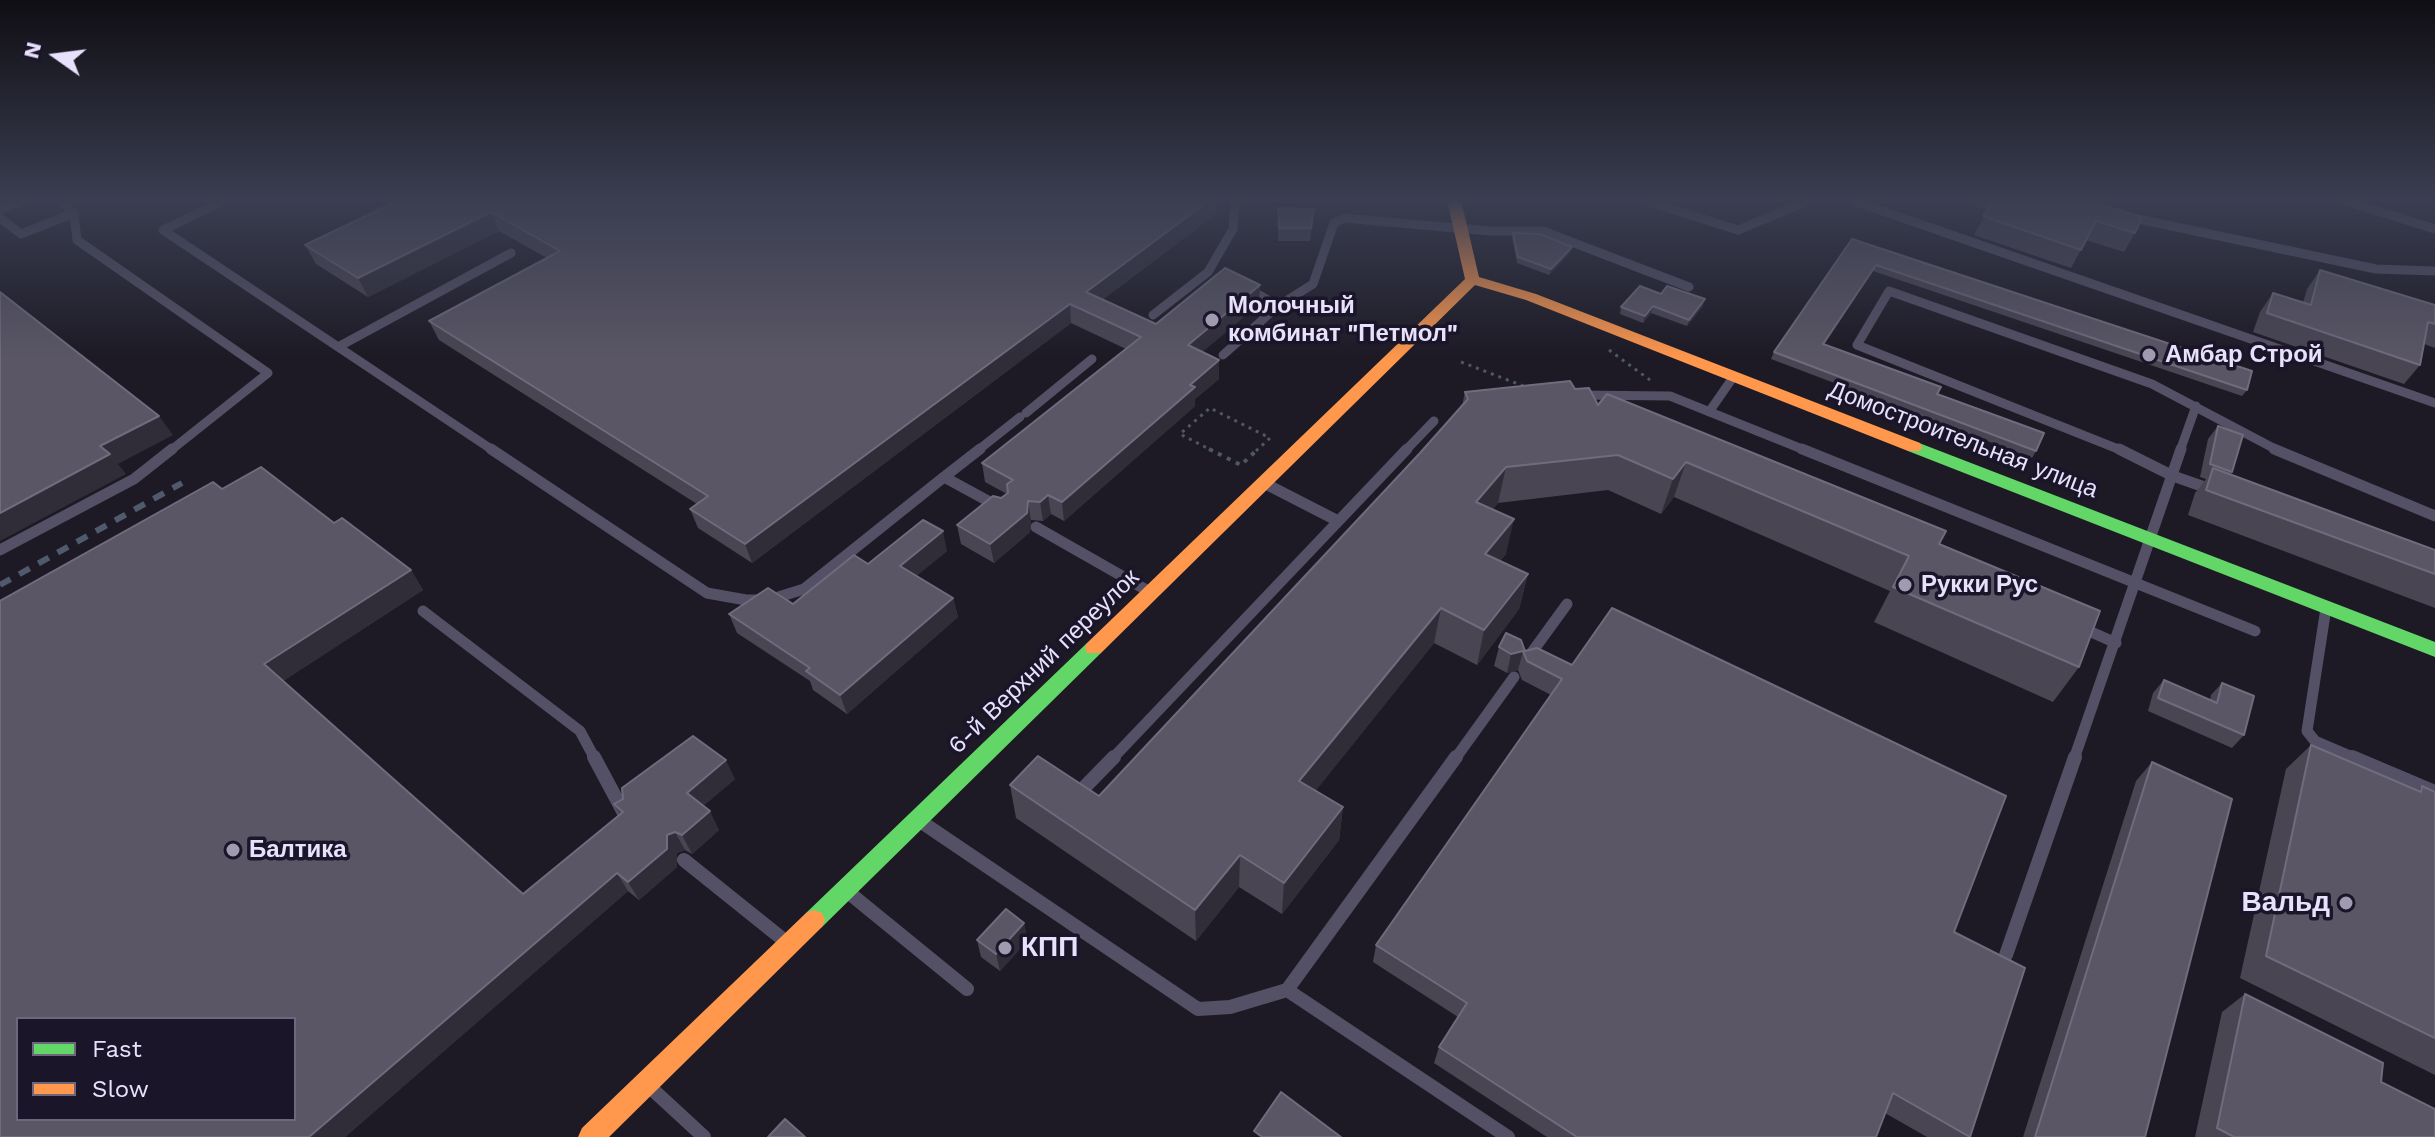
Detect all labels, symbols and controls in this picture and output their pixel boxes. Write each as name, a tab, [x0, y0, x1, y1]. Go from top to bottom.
north arrow	[16, 16, 96, 96]
text: N	[18, 39, 46, 61]
place label: Молочный комбинат "Петмол"	[1228, 292, 1458, 348]
marker: Молочный комбинат "Петмол"	[1203, 311, 1221, 329]
place label: Амбар Строй	[2165, 341, 2323, 369]
marker: Амбар Строй	[2140, 346, 2158, 364]
street label: Домостроительная улица	[1824, 375, 2102, 505]
street label: 6-й Верхний переулок	[943, 564, 1145, 760]
place label: Рукки Рус	[1921, 571, 2038, 599]
marker: Рукки Рус	[1896, 576, 1914, 594]
place label: Балтика	[249, 836, 347, 864]
marker: Балтика	[224, 841, 242, 859]
place label: Вальд	[2241, 886, 2330, 920]
marker: Вальд	[2337, 894, 2355, 912]
place label: КПП	[1021, 931, 1078, 965]
marker: КПП	[996, 939, 1014, 957]
legend	[16, 1017, 296, 1121]
text: Fast	[92, 1035, 142, 1063]
text: Slow	[92, 1075, 149, 1103]

